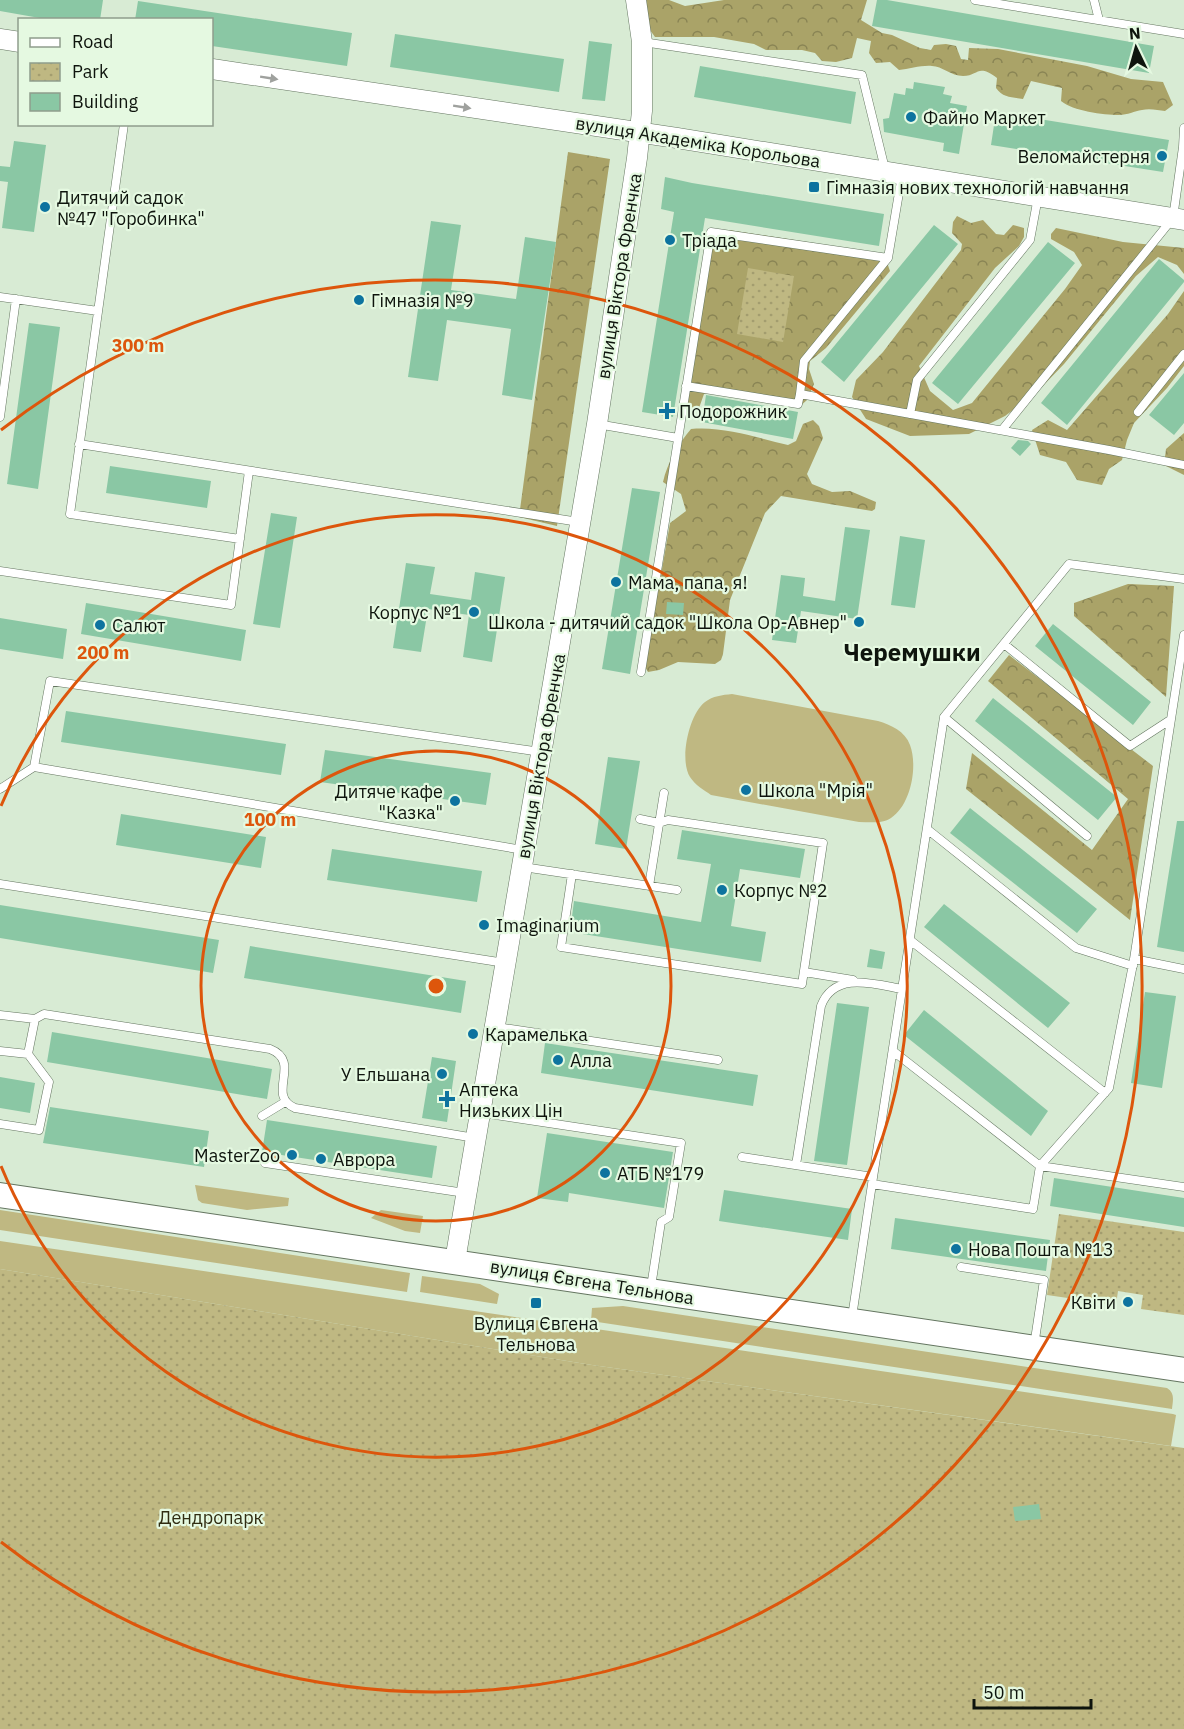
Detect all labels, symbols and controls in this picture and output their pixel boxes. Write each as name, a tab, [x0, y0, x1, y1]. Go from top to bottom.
legend	[18, 18, 213, 126]
north arrow	[1106, 18, 1166, 78]
text: N	[1128, 23, 1141, 44]
text: Road	[72, 30, 113, 53]
text: Park	[72, 60, 109, 83]
one-way arrow	[260, 74, 279, 83]
text: Building	[72, 90, 139, 113]
one-way arrow	[453, 102, 472, 111]
place label: Файно Маркет	[923, 106, 1046, 129]
marker: Файно Маркет	[904, 110, 918, 124]
street label: вулиця Академіка Корольова	[574, 111, 823, 173]
place label: Веломайстерня	[1017, 145, 1150, 168]
marker: Веломайстерня	[1155, 149, 1169, 163]
street label: вулиця Віктора Френчка	[591, 171, 647, 380]
place label: Гімназія нових технологій навчання	[826, 176, 1129, 199]
marker: Гімназія нових технологій навчання	[807, 180, 821, 194]
place label: Дитячий садок №47 "Горобинка"	[57, 186, 205, 230]
marker: Дитячий садок №47 "Горобинка"	[38, 200, 52, 214]
place label: Тріада	[682, 229, 737, 252]
marker: Тріада	[663, 233, 677, 247]
place label: Гімназія №9	[371, 289, 473, 312]
marker: Гімназія №9	[352, 293, 366, 307]
text: 300 m	[112, 334, 164, 357]
place label: Подорожник	[679, 400, 788, 423]
marker: Подорожник	[660, 404, 674, 418]
place label: Мама, папа, я!	[628, 571, 748, 594]
marker: Мама, папа, я!	[609, 575, 623, 589]
place label: Корпус №1	[368, 601, 462, 624]
marker: Корпус №1	[467, 605, 481, 619]
place label: Школа - дитячий садок "Школа Ор-Авнер"	[488, 611, 847, 634]
place label: Салют	[112, 614, 166, 637]
marker: Школа - дитячий садок "Школа Ор-Авнер"	[852, 615, 866, 629]
marker: Салют	[93, 618, 107, 632]
district label: Черемушки	[843, 636, 981, 668]
text: 200 m	[77, 641, 129, 664]
street label: вулиця Віктора Френчка	[512, 651, 570, 860]
place label: Школа "Мрія"	[758, 779, 873, 802]
place label: Дитяче кафе "Казка"	[335, 780, 443, 824]
marker: Школа "Мрія"	[739, 783, 753, 797]
marker: Дитяче кафе "Казка"	[448, 794, 462, 808]
text: 100 m	[244, 808, 296, 831]
place label: Корпус №2	[734, 879, 828, 902]
marker: Корпус №2	[715, 883, 729, 897]
place label: Imaginarium	[496, 914, 599, 937]
marker: Imaginarium	[477, 918, 491, 932]
centre of rings	[426, 976, 446, 996]
place label: Карамелька	[485, 1023, 588, 1046]
marker: Карамелька	[466, 1027, 480, 1041]
place label: Алла	[570, 1049, 612, 1072]
marker: Алла	[551, 1053, 565, 1067]
place label: У Ельшана	[341, 1063, 430, 1086]
marker: У Ельшана	[435, 1067, 449, 1081]
place label: Аптека Низьких Цін	[459, 1078, 563, 1122]
marker: Аптека Низьких Цін	[440, 1092, 454, 1106]
place label: MasterZoo	[194, 1144, 280, 1167]
marker: MasterZoo	[285, 1148, 299, 1162]
place label: Аврора	[333, 1148, 396, 1171]
marker: Аврора	[314, 1152, 328, 1166]
place label: АТБ №179	[617, 1162, 704, 1185]
marker: АТБ №179	[598, 1166, 612, 1180]
place label: Нова Пошта №13	[968, 1238, 1114, 1261]
marker: Нова Пошта №13	[949, 1242, 963, 1256]
street label: вулиця Євгена Тельнова	[488, 1255, 696, 1310]
place label: Квіти	[1071, 1291, 1116, 1314]
marker: Квіти	[1121, 1295, 1135, 1309]
marker: Вулиця Євгена Тельнова	[529, 1296, 543, 1310]
place label: Вулиця Євгена Тельнова	[474, 1312, 599, 1356]
park label: Дендропарк	[159, 1506, 264, 1529]
scale bar	[974, 1672, 1091, 1710]
text: 50 m	[983, 1681, 1025, 1704]

